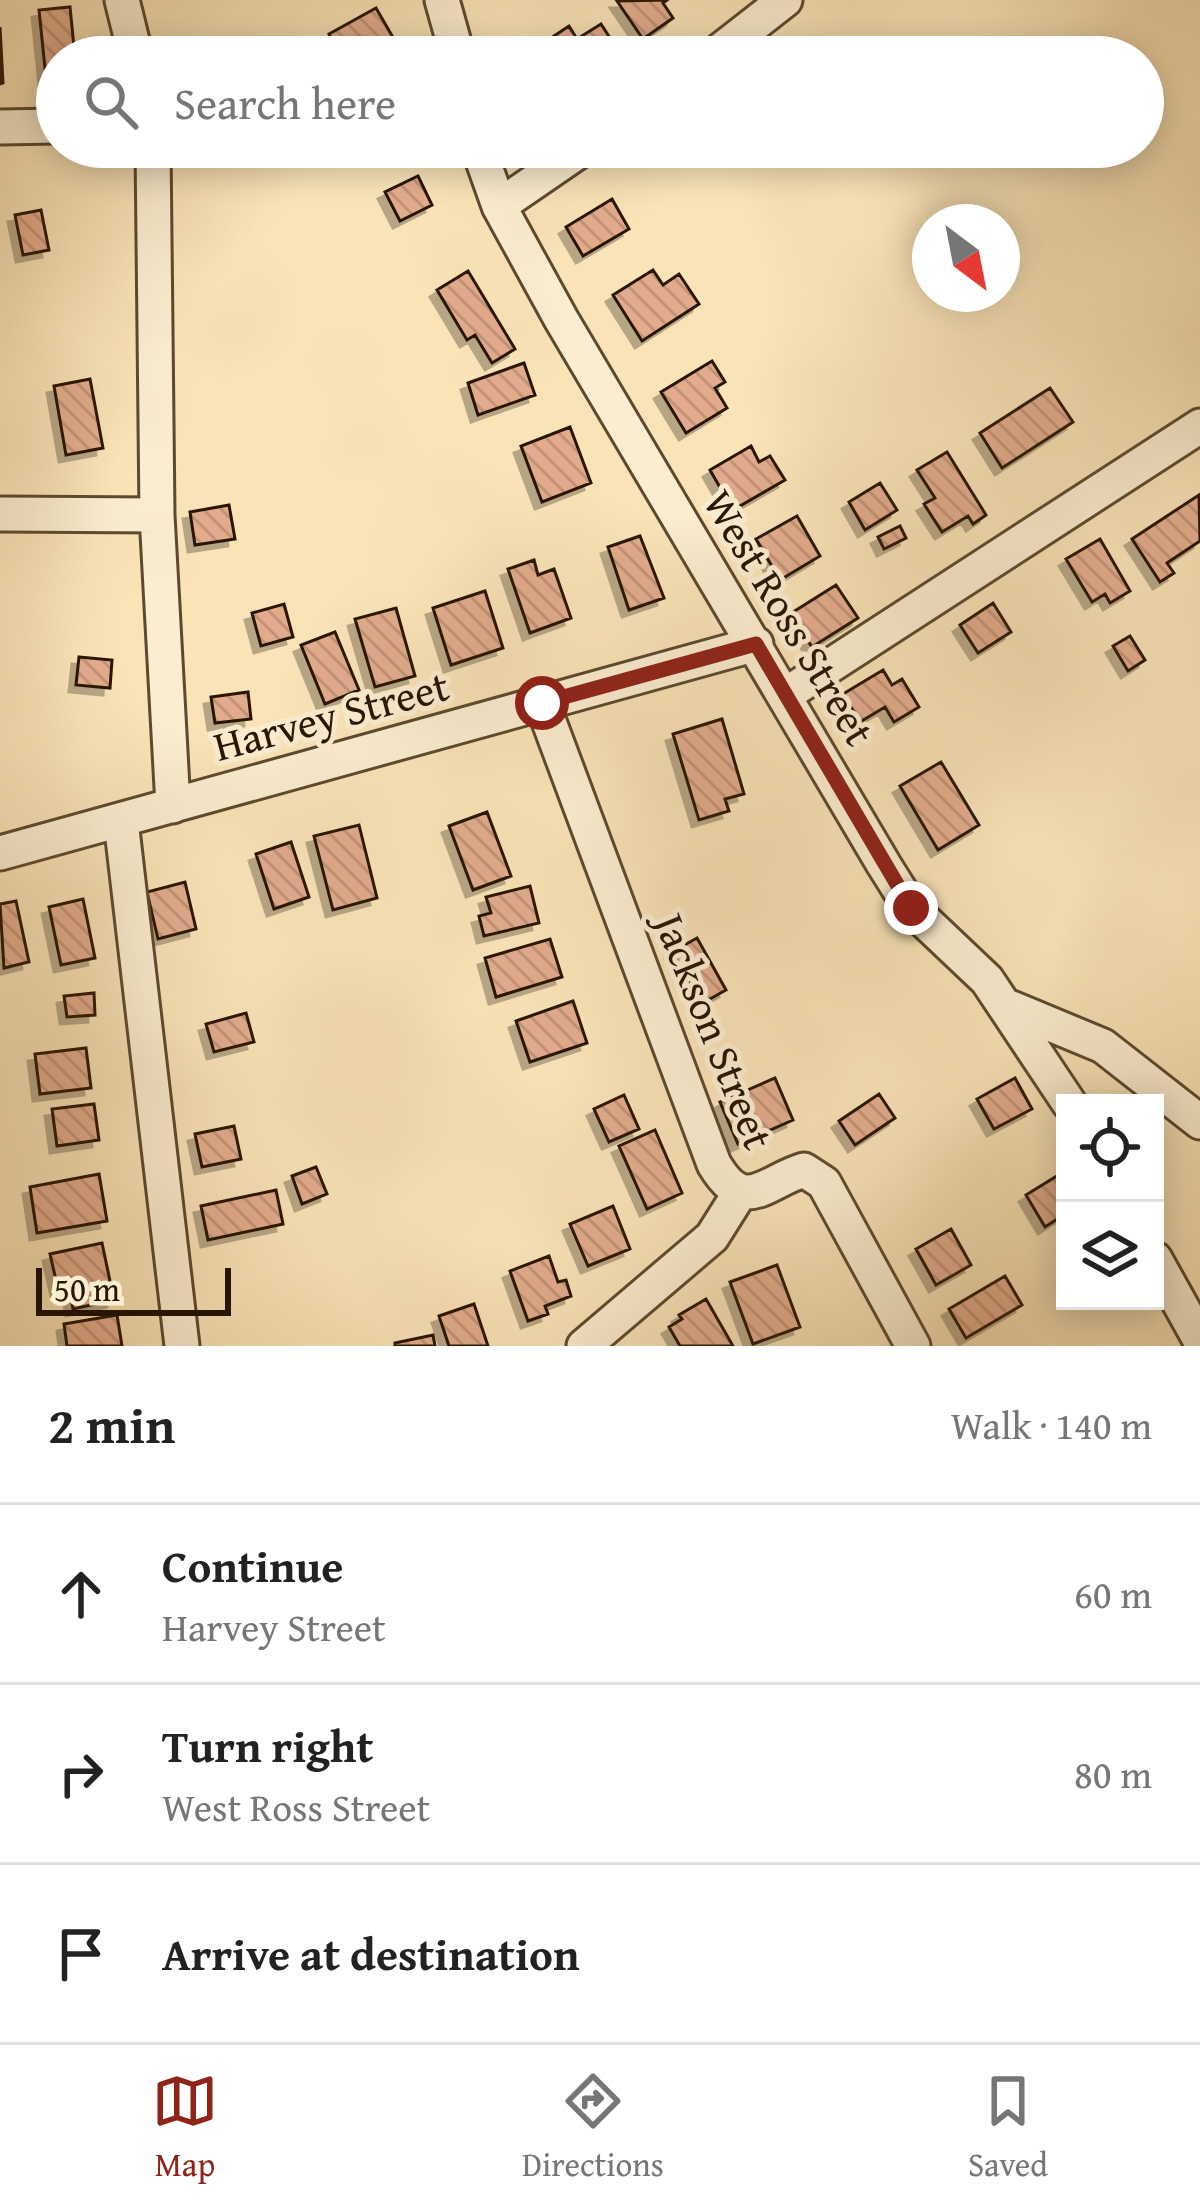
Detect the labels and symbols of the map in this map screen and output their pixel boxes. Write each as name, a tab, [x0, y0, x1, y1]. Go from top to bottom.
north arrow	[912, 204, 1020, 312]
street label: West Ross Street	[689, 477, 891, 757]
street label: Harvey Street	[207, 654, 455, 776]
route start	[515, 676, 569, 730]
route end	[884, 881, 938, 935]
street label: Jackson Street	[638, 899, 790, 1158]
scale bar	[36, 1262, 231, 1315]

